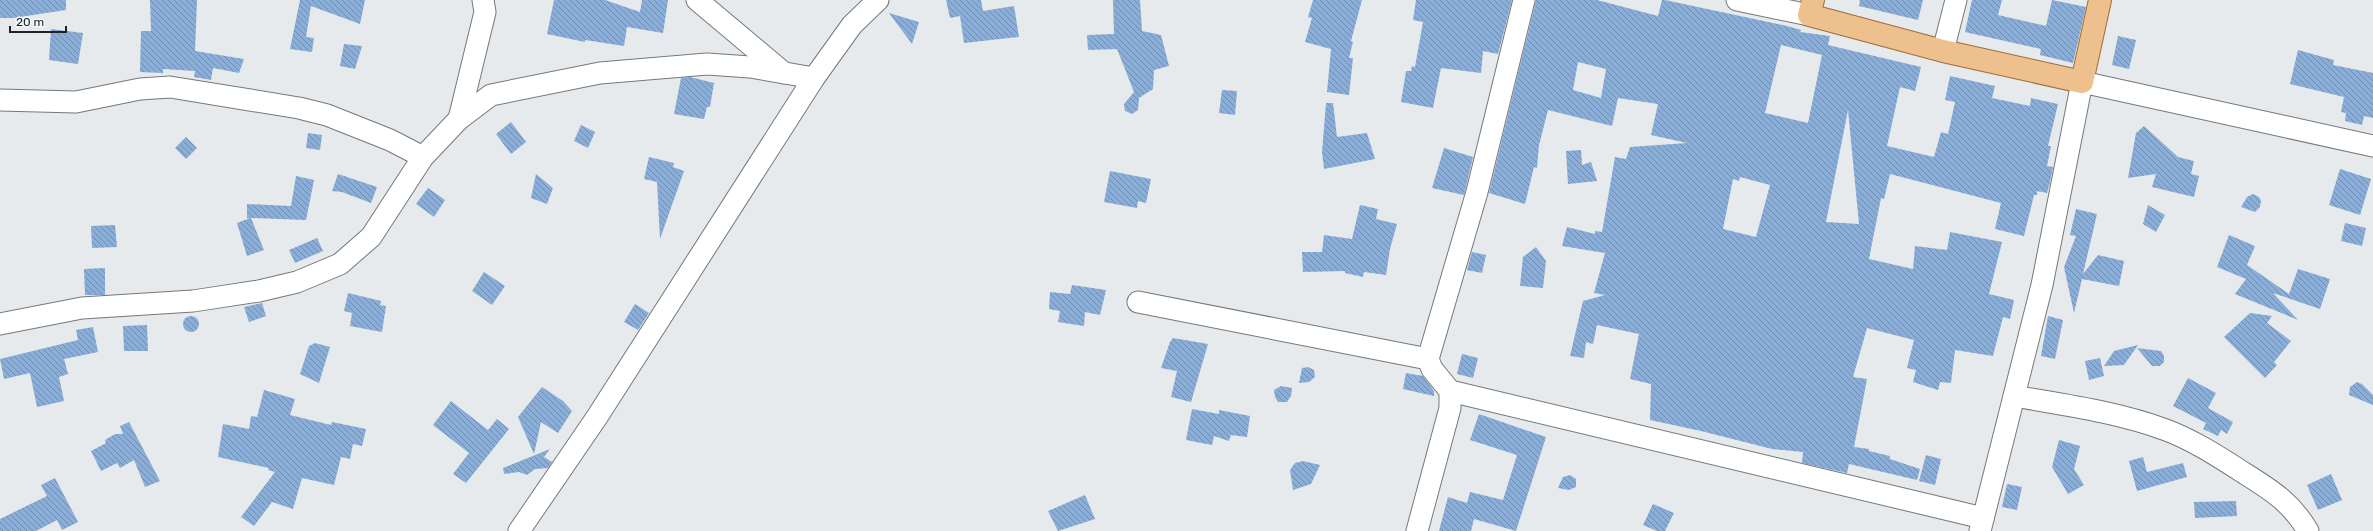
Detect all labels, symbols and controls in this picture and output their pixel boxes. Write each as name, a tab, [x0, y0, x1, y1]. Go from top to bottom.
scale bar	[10, 8, 66, 34]
text: 20 m	[16, 15, 44, 29]

